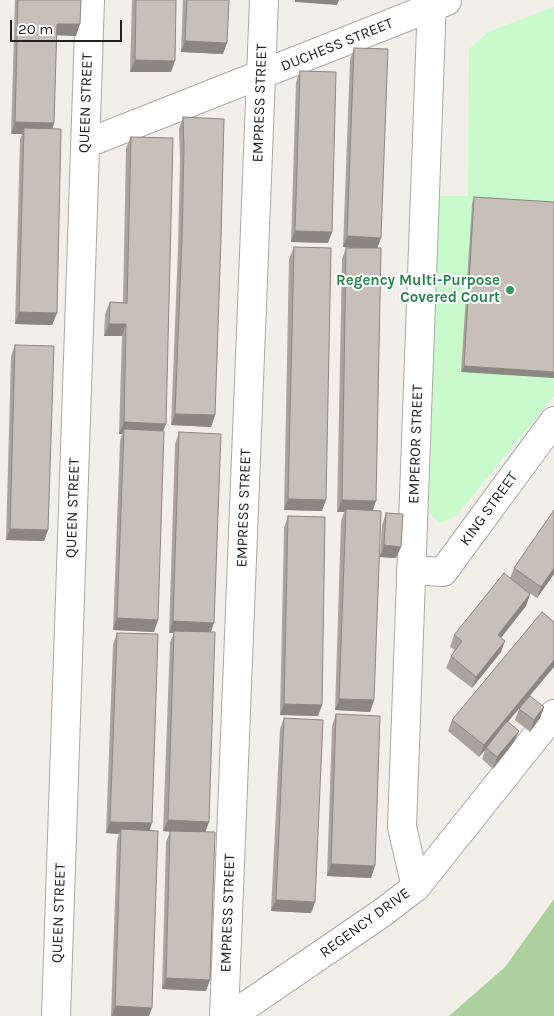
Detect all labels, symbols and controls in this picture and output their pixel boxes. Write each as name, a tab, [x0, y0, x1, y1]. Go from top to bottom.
scale bar	[12, 10, 125, 42]
street label: DUCHESS STREET	[278, 14, 396, 76]
text: 20 m	[18, 20, 53, 38]
street label: EMPRESS STREET	[249, 43, 271, 163]
street label: QUEEN STREET	[75, 53, 97, 153]
place label: Regency Multi-Purpose Covered Court	[336, 272, 500, 307]
marker: Regency Multi-Purpose Covered Court	[504, 284, 516, 296]
street label: EMPEROR STREET	[405, 384, 427, 504]
street label: EMPRESS STREET	[233, 448, 255, 568]
street label: QUEEN STREET	[62, 458, 84, 558]
street label: KING STREET	[456, 469, 522, 549]
street label: EMPRESS STREET	[217, 853, 239, 973]
street label: QUEEN STREET	[48, 863, 70, 963]
street label: REGENCY DRIVE	[316, 884, 414, 962]

